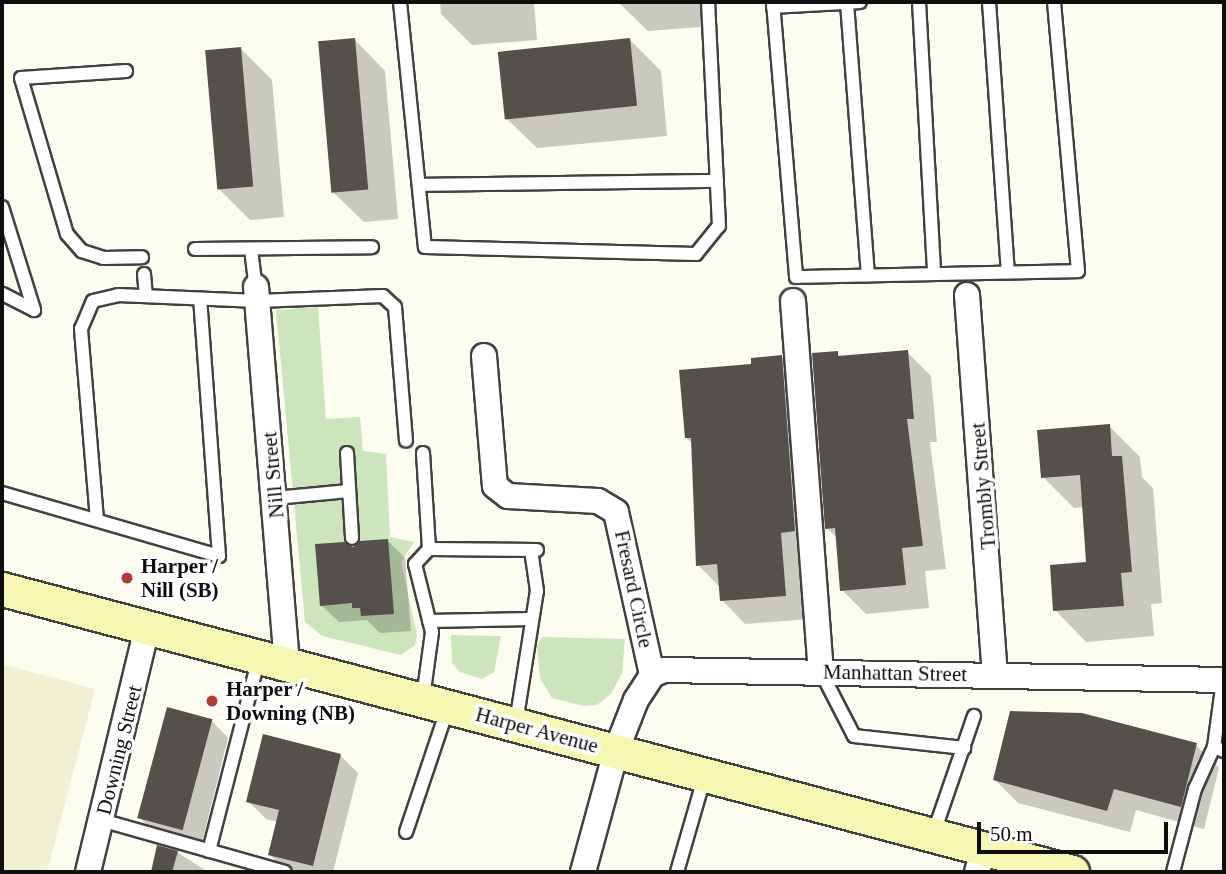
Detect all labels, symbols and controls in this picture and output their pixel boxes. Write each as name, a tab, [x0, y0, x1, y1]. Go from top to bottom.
street label: Trombly Street	[965, 422, 1001, 550]
street label: Nill Street	[257, 431, 289, 519]
street label: Fresard Circle	[609, 528, 659, 650]
place label: Harper / Nill (SB)	[141, 553, 219, 603]
marker: Harper / Nill (SB)	[119, 570, 135, 586]
street label: Manhattan Street	[823, 659, 967, 687]
place label: Harper / Downing (NB)	[226, 676, 355, 726]
street label: Downing Street	[91, 683, 147, 817]
marker: Harper / Downing (NB)	[204, 693, 220, 709]
street label: Harper Avenue	[472, 701, 602, 759]
scale bar	[981, 808, 1172, 852]
text: 50 m	[990, 822, 1033, 846]

